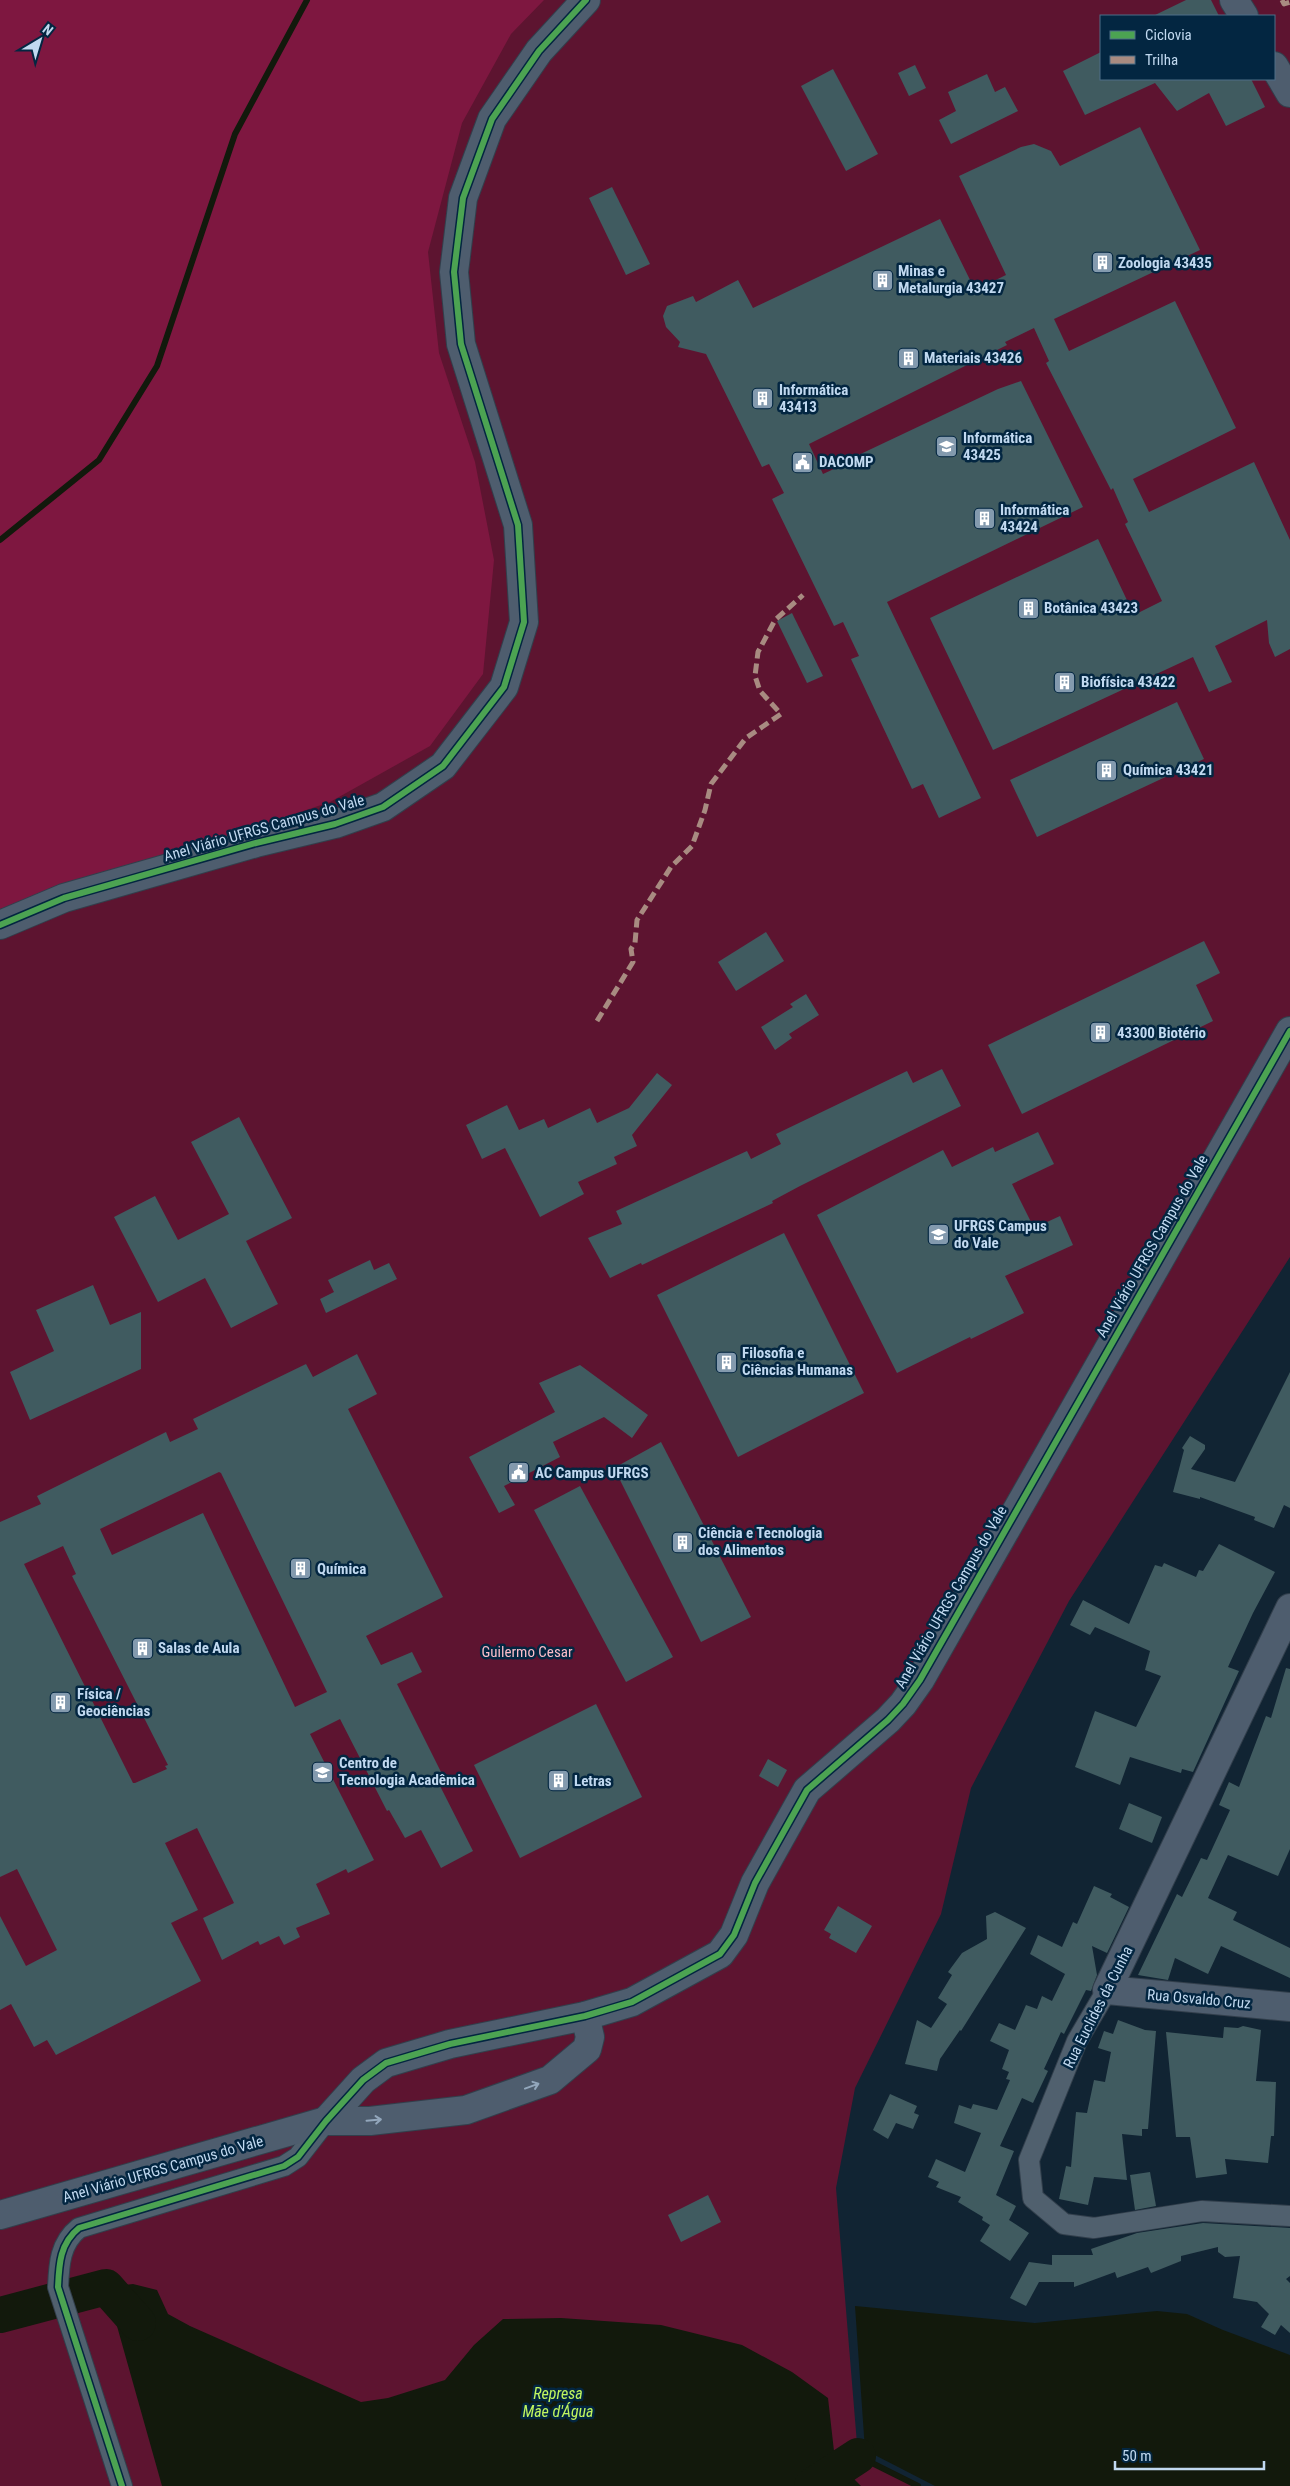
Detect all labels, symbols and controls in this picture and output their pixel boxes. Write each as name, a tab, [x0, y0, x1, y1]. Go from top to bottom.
north arrow	[15, 15, 65, 65]
legend	[1100, 15, 1275, 80]
text: N	[40, 21, 56, 39]
text: Ciclovia	[1145, 26, 1192, 44]
text: Trilha	[1145, 51, 1178, 69]
building icon: Zoologia 43435	[1090, 251, 1114, 275]
place label: Zoologia 43435	[1118, 254, 1212, 272]
place label: Minas e Metalurgia 43427	[898, 262, 1004, 297]
building icon: Minas e Metalurgia 43427	[870, 268, 894, 292]
building icon: Materiais 43426	[896, 346, 920, 370]
place label: Materiais 43426	[924, 349, 1022, 367]
place label: Informática 43413	[779, 381, 848, 416]
building icon: Informática 43413	[751, 387, 775, 411]
place label: Informática 43425	[963, 429, 1032, 464]
school or university icon: Informática 43425	[935, 435, 959, 459]
public building icon: DACOMP	[791, 450, 815, 474]
place label: DACOMP	[819, 453, 874, 471]
place label: Informática 43424	[1000, 501, 1069, 536]
building icon: Informática 43424	[972, 507, 996, 531]
building icon: Botânica 43423	[1016, 596, 1040, 620]
place label: Botânica 43423	[1044, 599, 1138, 617]
building icon: Biofísica 43422	[1053, 670, 1077, 694]
place label: Biofísica 43422	[1081, 673, 1175, 691]
building icon: Química 43421	[1095, 758, 1119, 782]
place label: Química 43421	[1123, 761, 1214, 779]
street label: Anel Viário UFRGS Campus do Vale	[162, 791, 366, 865]
building icon: 43300 Biotério	[1089, 1021, 1113, 1045]
place label: 43300 Biotério	[1117, 1024, 1206, 1042]
street label: Anel Viário UFRGS Campus do Vale	[1092, 1152, 1212, 1340]
place label: UFRGS Campus do Vale	[954, 1217, 1047, 1252]
school or university icon: UFRGS Campus do Vale	[926, 1223, 950, 1247]
place label: Filosofia e Ciências Humanas	[742, 1344, 853, 1379]
building icon: Filosofia e Ciências Humanas	[714, 1350, 738, 1374]
public building icon: AC Campus UFRGS	[507, 1461, 531, 1485]
place label: AC Campus UFRGS	[535, 1464, 649, 1482]
street label: Anel Viário UFRGS Campus do Vale	[891, 1503, 1011, 1691]
place label: Ciência e Tecnologia dos Alimentos	[698, 1524, 822, 1559]
building icon: Ciência e Tecnologia dos Alimentos	[670, 1530, 694, 1554]
building icon: Química	[289, 1557, 313, 1581]
place label: Química	[317, 1560, 366, 1578]
building icon: Salas de Aula	[130, 1636, 154, 1660]
place label: Salas de Aula	[158, 1639, 239, 1657]
park label: Guilermo Cesar	[482, 1643, 573, 1661]
place label: Física / Geociências	[77, 1685, 150, 1720]
building icon: Física / Geociências	[49, 1691, 73, 1715]
place label: Centro de Tecnologia Acadêmica	[339, 1754, 475, 1789]
school or university icon: Centro de Tecnologia Acadêmica	[311, 1760, 335, 1784]
building icon: Letras	[546, 1769, 570, 1793]
place label: Letras	[574, 1772, 612, 1790]
street label: Rua Euclides da Cunha	[1059, 1943, 1137, 2071]
street label: Rua Osvaldo Cruz	[1146, 1986, 1252, 2012]
one-way arrow	[524, 2081, 539, 2090]
one-way arrow	[366, 2116, 382, 2125]
street label: Anel Viário UFRGS Campus do Vale	[61, 2132, 265, 2206]
water label: Represa Mãe d'Água	[522, 2384, 594, 2421]
scale bar	[1115, 2438, 1264, 2470]
text: 50 m	[1122, 2447, 1152, 2465]

